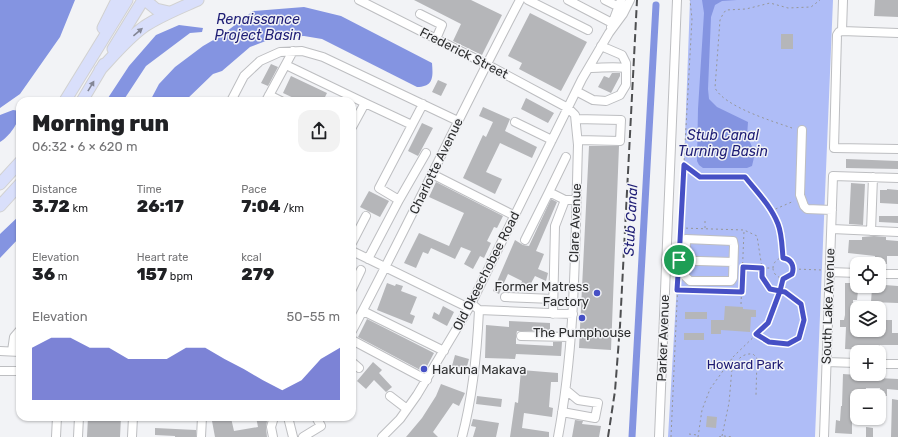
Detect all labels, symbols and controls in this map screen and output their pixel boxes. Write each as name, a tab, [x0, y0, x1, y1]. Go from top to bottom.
water label: Renaissance Project Basin	[215, 11, 301, 44]
street label: Frederick Street	[417, 24, 511, 82]
one-way arrow	[132, 28, 143, 37]
one-way arrow	[87, 81, 95, 91]
text: Morning run	[32, 110, 169, 137]
button: share	[298, 110, 340, 152]
street label: Charlotte Avenue	[406, 115, 466, 217]
water label: Stub Canal Turning Basin	[678, 127, 768, 160]
text: 06:32 · 6 × 620 m	[32, 139, 137, 154]
text: Distance	[32, 183, 77, 196]
text: Time	[137, 183, 162, 196]
text: Pace	[241, 183, 267, 196]
street label: Clare Avenue	[566, 183, 584, 263]
water label: Stub Canal	[621, 183, 641, 256]
text: 3.72	[32, 196, 70, 216]
text: 26:17	[137, 196, 184, 216]
text: 7:04	[241, 196, 281, 216]
text: km	[70, 202, 88, 215]
text: /km	[281, 202, 304, 215]
street label: Old Okeechobee Road	[449, 209, 523, 333]
pin	[662, 243, 696, 277]
street label: South Lake Avenue	[818, 248, 838, 364]
icon: arrive	[668, 249, 690, 271]
text: Elevation	[32, 251, 79, 264]
text: Heart rate	[137, 251, 189, 264]
text: kcal	[241, 251, 262, 264]
map controls	[850, 257, 886, 425]
button: locate	[850, 257, 886, 293]
text: 36	[32, 264, 55, 284]
text: 157	[137, 264, 167, 284]
text: 279	[241, 264, 274, 284]
text: m	[55, 270, 68, 283]
text: bpm	[167, 270, 193, 283]
place label: Former Matress Factory	[495, 279, 589, 309]
marker: Former Matress Factory	[592, 288, 602, 298]
street label: Parker Avenue	[654, 294, 672, 382]
button: layers	[850, 301, 886, 337]
text: Elevation	[32, 309, 88, 324]
text: 50–55 m	[286, 309, 340, 324]
marker: The Pumphouse	[577, 313, 587, 323]
place label: The Pumphouse	[533, 325, 631, 340]
button: +	[850, 345, 886, 381]
park label: Howard Park	[707, 357, 784, 372]
place label: Hakuna Makava	[432, 362, 526, 377]
marker: Hakuna Makava	[419, 364, 429, 374]
button: −	[850, 389, 886, 425]

